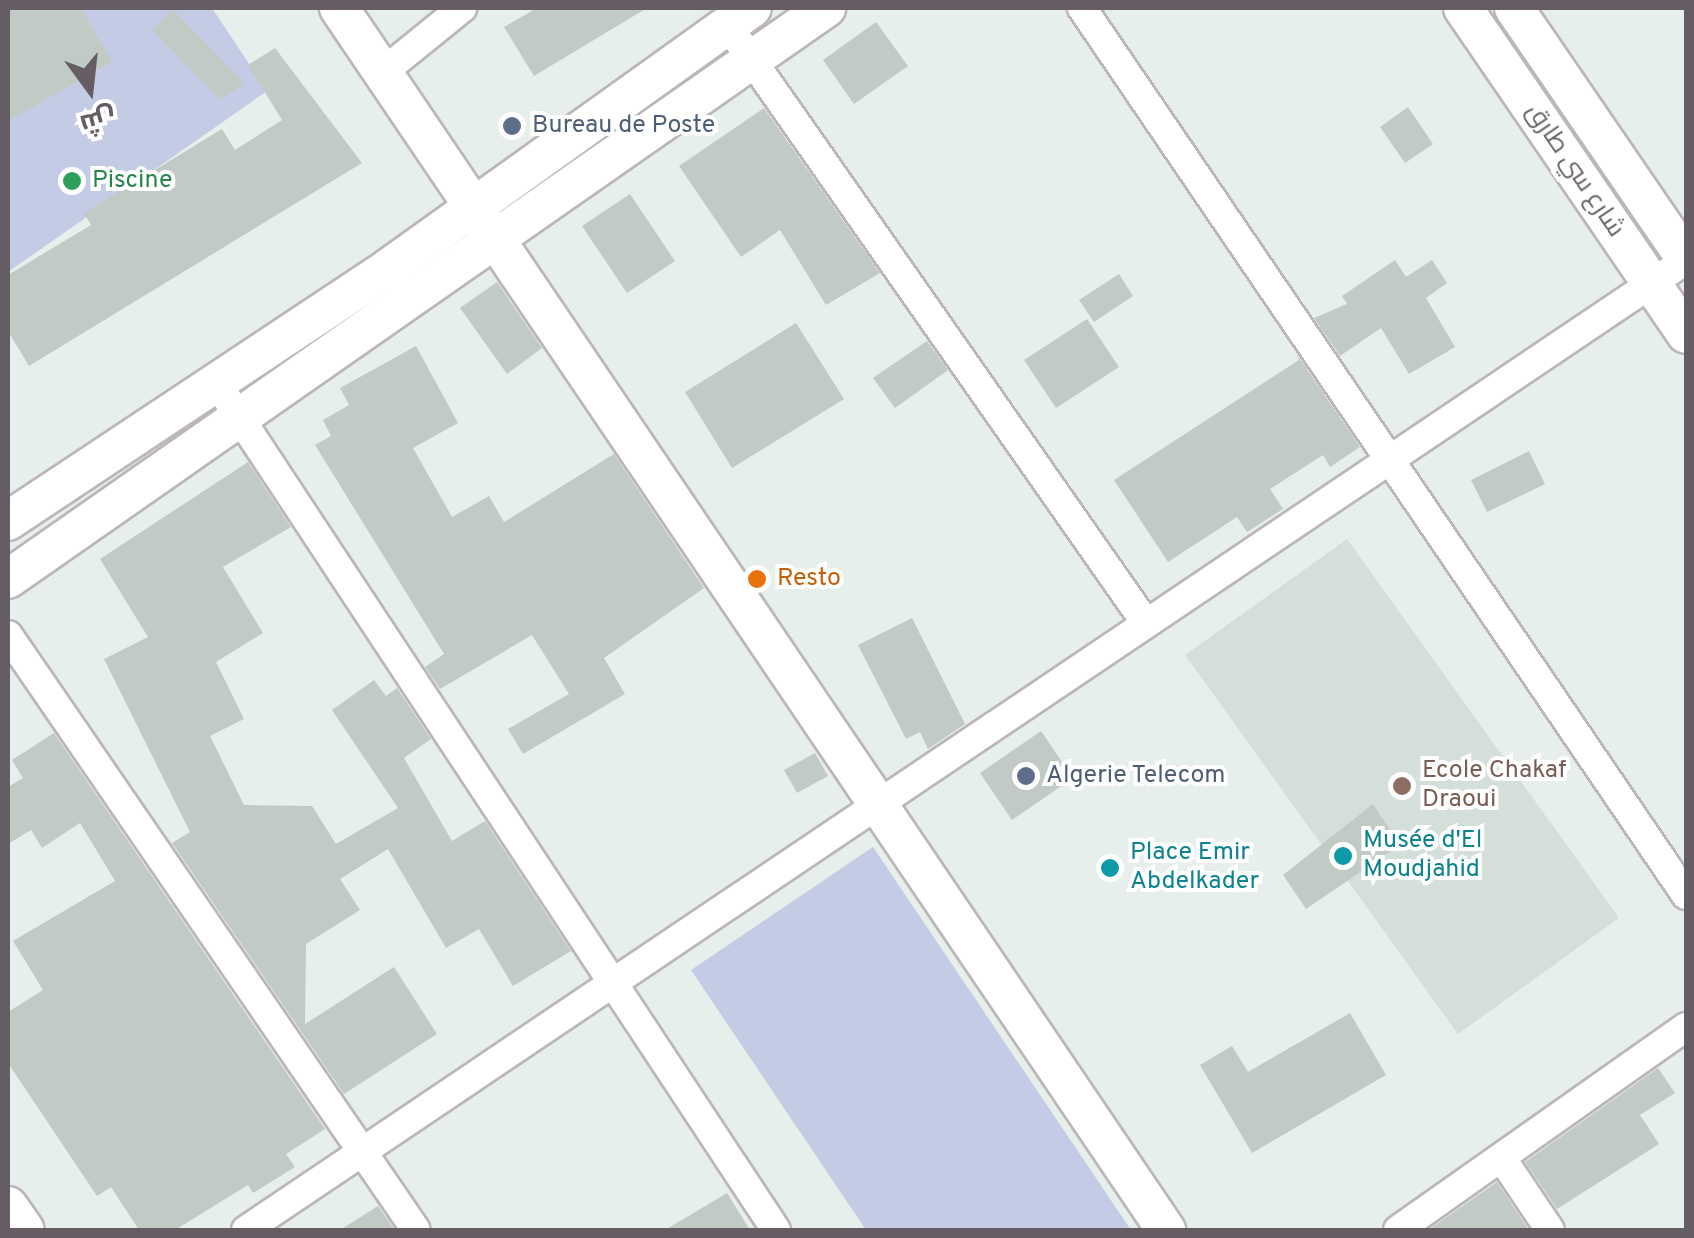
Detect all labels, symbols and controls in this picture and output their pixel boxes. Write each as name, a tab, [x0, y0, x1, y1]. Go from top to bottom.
north arrow	[40, 40, 140, 140]
text: ش	[76, 97, 120, 141]
street label: شارع سي طارق	[1518, 99, 1630, 243]
place label: Bureau de Poste	[532, 111, 715, 141]
marker: Bureau de Poste	[501, 115, 523, 137]
place label: Piscine	[92, 166, 172, 196]
marker: Piscine	[61, 170, 83, 192]
place label: Resto	[777, 564, 841, 594]
marker: Resto	[746, 568, 768, 590]
place label: Ecole Chakaf Draoui	[1422, 757, 1566, 816]
place label: Algerie Telecom	[1046, 761, 1226, 791]
marker: Algerie Telecom	[1015, 765, 1037, 787]
marker: Ecole Chakaf Draoui	[1391, 775, 1413, 797]
place label: Musée d'El Moudjahid	[1363, 827, 1482, 886]
place label: Place Emir Abdelkader	[1130, 839, 1259, 898]
marker: Musée d'El Moudjahid	[1332, 845, 1354, 867]
marker: Place Emir Abdelkader	[1099, 857, 1121, 879]

